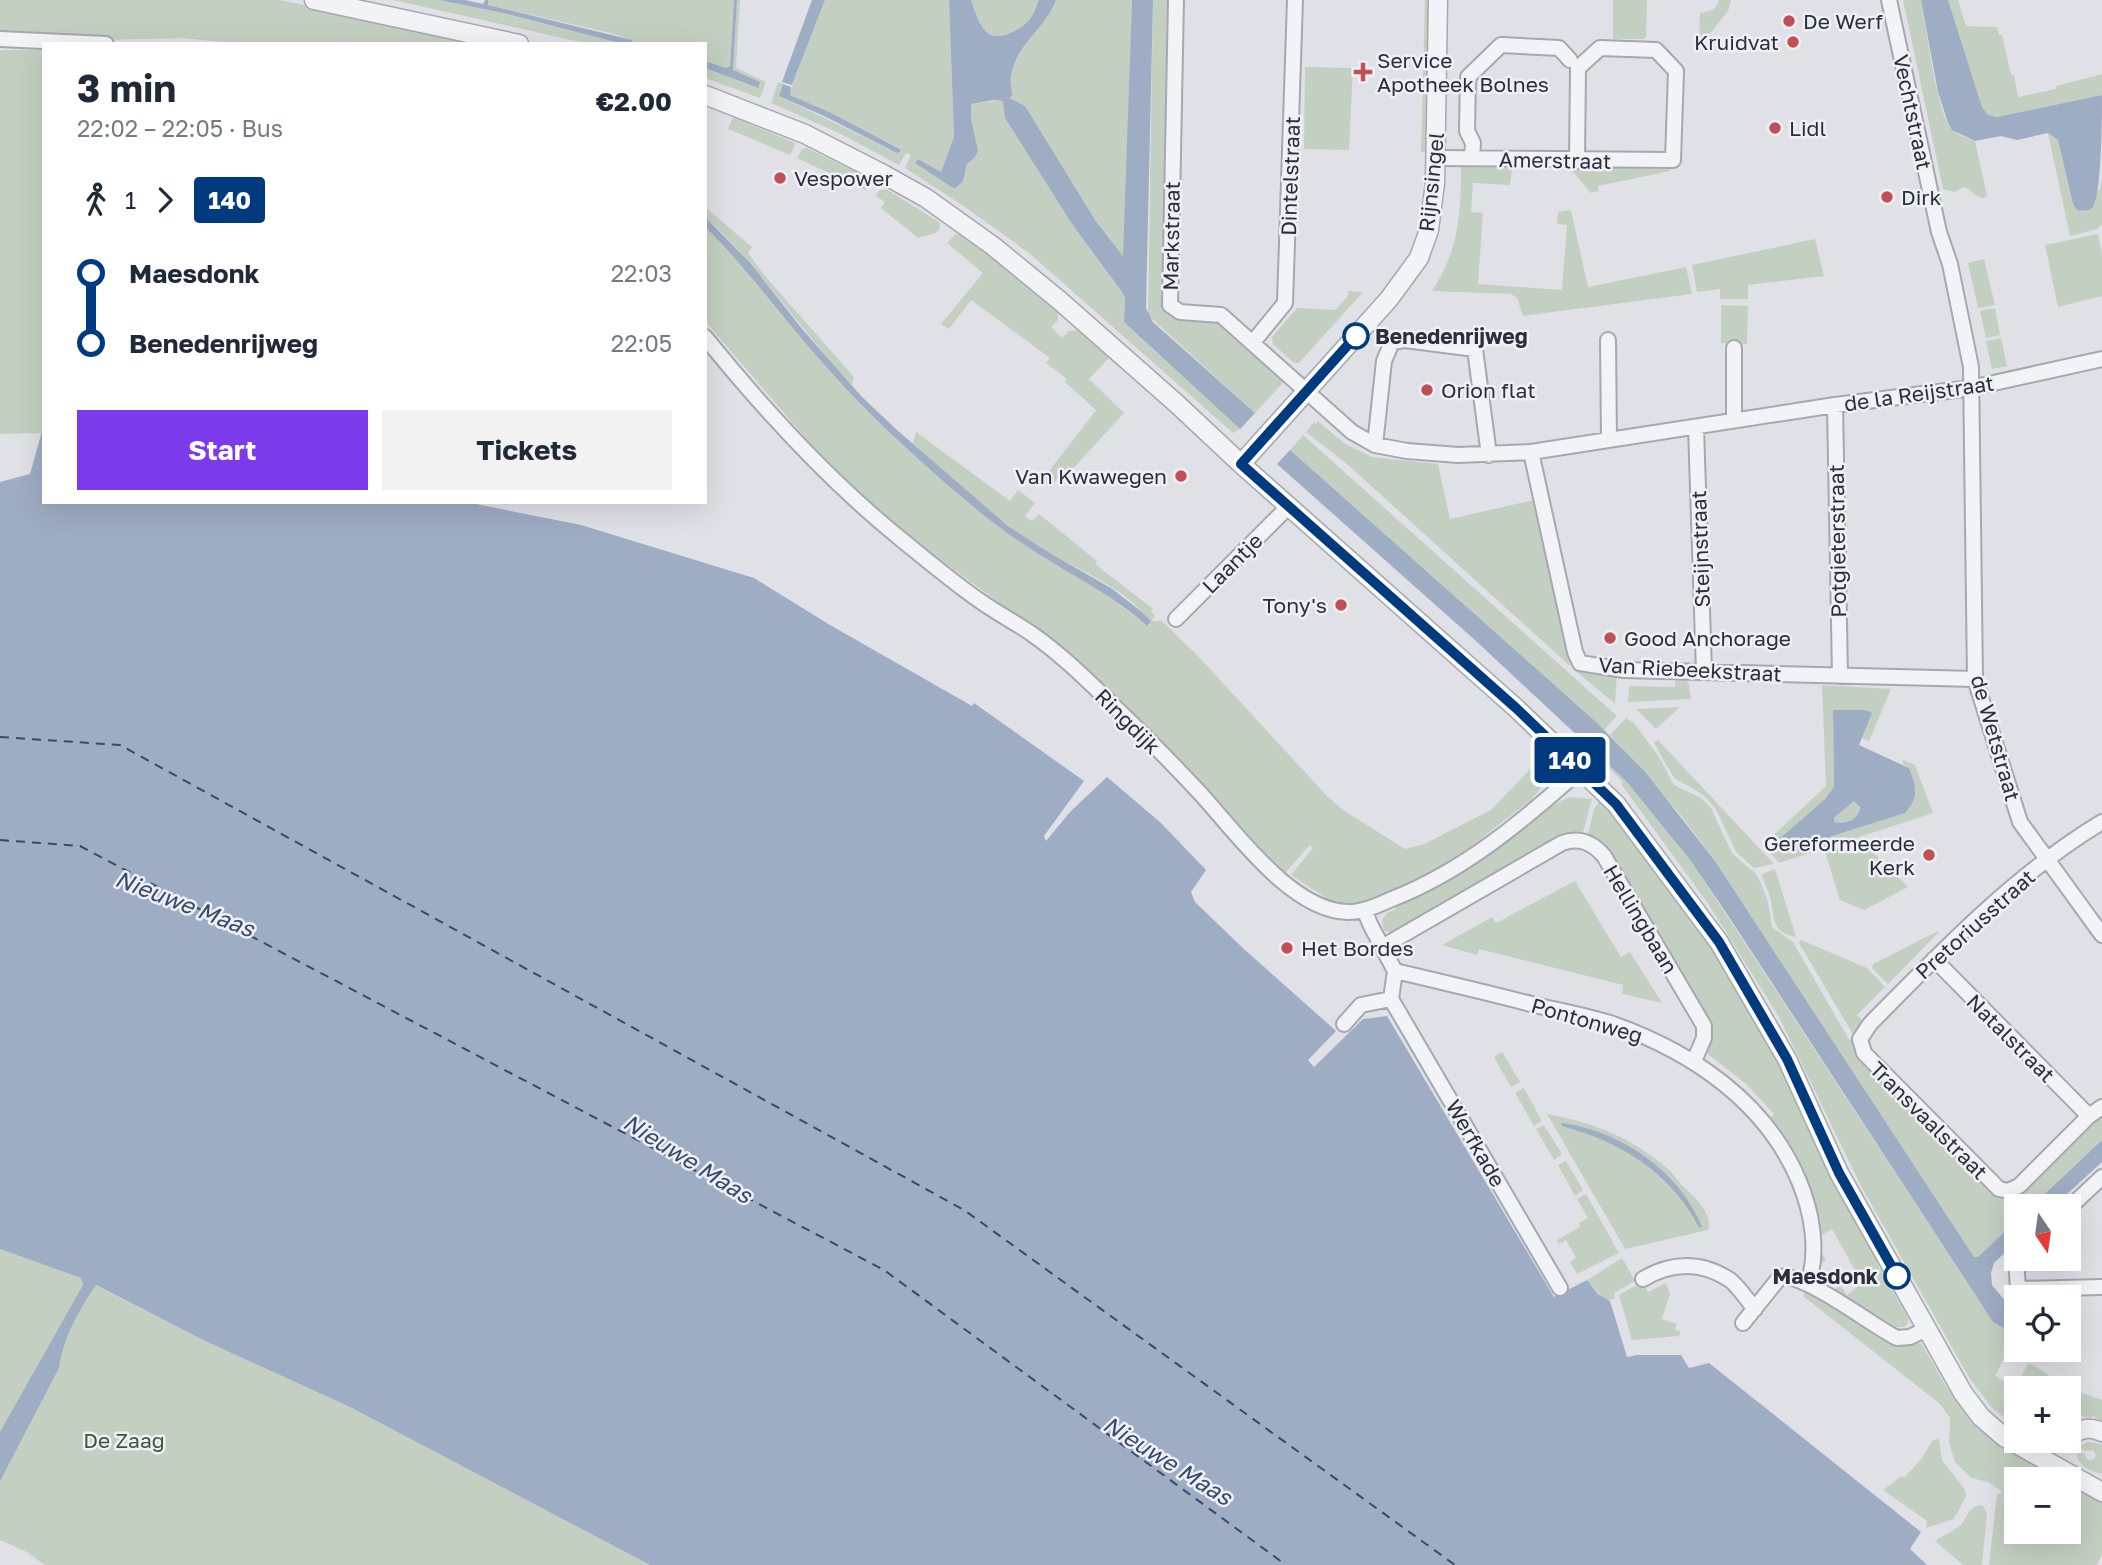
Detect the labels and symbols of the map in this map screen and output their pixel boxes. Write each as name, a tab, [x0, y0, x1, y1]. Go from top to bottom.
place label: De Werf	[1803, 8, 1883, 34]
marker: De Werf	[1781, 13, 1797, 29]
place label: Kruidvat	[1694, 29, 1779, 55]
marker: Kruidvat	[1785, 34, 1801, 50]
place label: Service Apotheek Bolnes	[1377, 47, 1549, 97]
street label: Vechtstraat	[1888, 52, 1938, 172]
marker: Service Apotheek Bolnes	[1355, 64, 1371, 80]
place label: Lidl	[1789, 115, 1826, 141]
street label: Dintelstraat	[1275, 116, 1305, 236]
marker: Lidl	[1767, 120, 1783, 136]
street label: Rijnsingel	[1413, 131, 1449, 233]
street label: Amerstraat	[1499, 146, 1611, 174]
place label: Vespower	[794, 165, 893, 191]
marker: Vespower	[772, 170, 788, 186]
street label: Markstraat	[1157, 181, 1185, 291]
place label: Dirk	[1901, 184, 1942, 210]
marker: Dirk	[1879, 189, 1895, 205]
marker: Benedenrijweg	[1343, 323, 1369, 349]
place label: Benedenrijweg	[1375, 323, 1528, 349]
street label: de la Reijstraat	[1842, 370, 1996, 416]
place label: Orion flat	[1441, 377, 1536, 403]
marker: Orion flat	[1419, 382, 1435, 398]
place label: Van Kwawegen	[1015, 463, 1167, 489]
street label: Potgieterstraat	[1823, 464, 1851, 618]
marker: Van Kwawegen	[1173, 468, 1189, 484]
street label: Steijnstraat	[1685, 490, 1715, 608]
street label: Laantje	[1196, 527, 1268, 599]
place label: Tony's	[1262, 592, 1327, 618]
marker: Tony's	[1333, 597, 1349, 613]
place label: Good Anchorage	[1624, 625, 1791, 651]
marker: Good Anchorage	[1602, 630, 1618, 646]
street label: Van Riebeekstraat	[1598, 651, 1782, 687]
street label: de Wetstraat	[1966, 672, 2026, 804]
street label: Ringdijk	[1090, 683, 1166, 759]
line badge: 140	[1530, 737, 1610, 783]
place label: Gereformeerde Kerk	[1764, 830, 1915, 880]
marker: Gereformeerde Kerk	[1921, 847, 1937, 863]
street label: Hellingbaan	[1598, 860, 1684, 978]
street label: Pretoriusstraat	[1910, 863, 2040, 985]
water label: Nieuwe Maas	[112, 864, 259, 943]
place label: Het Bordes	[1301, 935, 1414, 961]
marker: Het Bordes	[1279, 940, 1295, 956]
street label: Natalstraat	[1961, 988, 2061, 1088]
street label: Pontonweg	[1528, 992, 1646, 1048]
street label: Transvaalstraat	[1865, 1056, 1993, 1184]
street label: Werfkade	[1441, 1095, 1511, 1191]
water label: Nieuwe Maas	[619, 1107, 758, 1209]
north arrow	[2004, 1194, 2081, 1270]
place label: Maesdonk	[1773, 1263, 1878, 1289]
marker: Maesdonk	[1884, 1263, 1910, 1289]
water label: Nieuwe Maas	[1099, 1409, 1238, 1511]
park label: De Zaag	[83, 1427, 165, 1453]

